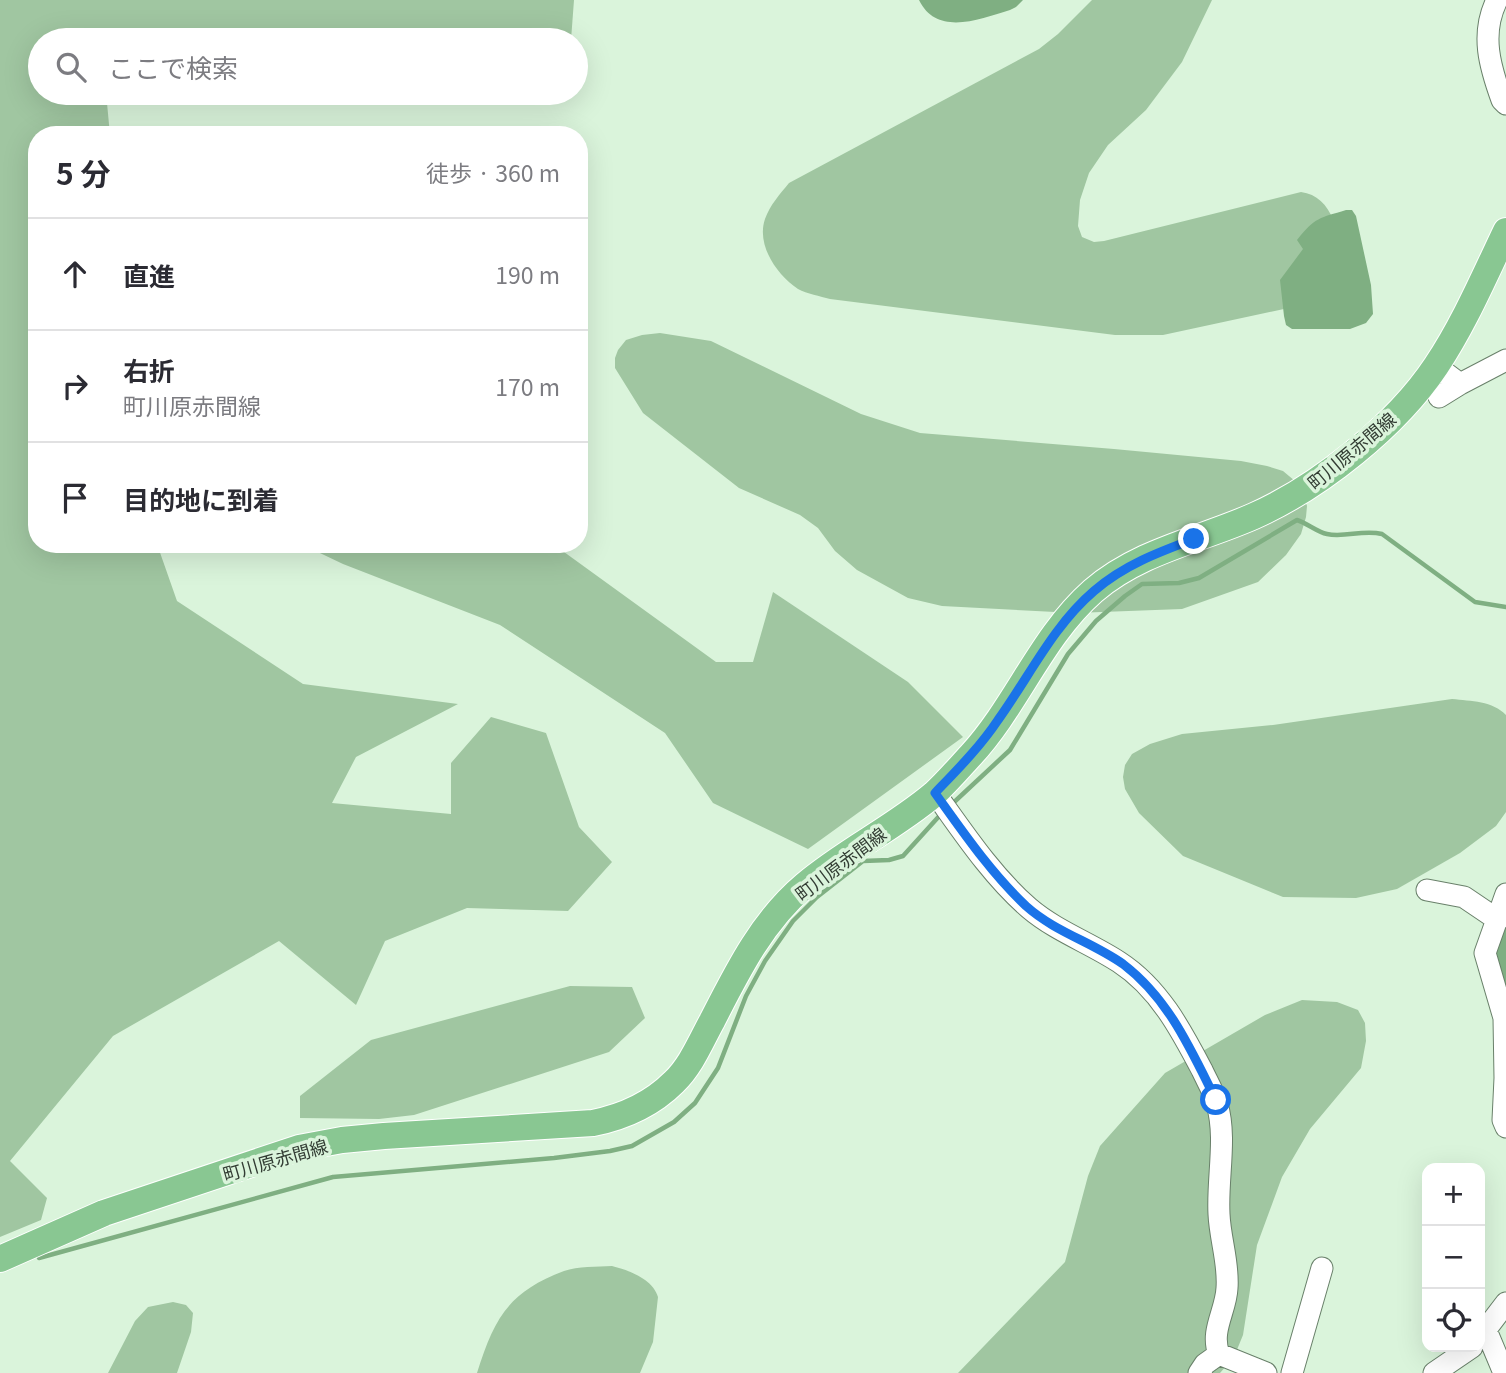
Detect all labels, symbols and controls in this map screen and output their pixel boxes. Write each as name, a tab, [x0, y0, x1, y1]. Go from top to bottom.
search box	[28, 28, 588, 105]
icon: search	[52, 48, 90, 86]
text: ここで検索	[108, 48, 238, 85]
text: 5 分	[56, 150, 111, 194]
text: 徒歩 · 360 m	[426, 155, 560, 189]
icon: ahead	[56, 255, 94, 293]
text: 直進	[123, 256, 175, 293]
text: 190 m	[495, 257, 560, 291]
text: 右折	[123, 351, 175, 388]
icon: right	[56, 367, 94, 405]
text: 170 m	[495, 369, 560, 403]
text: 町川原赤間線	[123, 388, 261, 422]
street label: 町川原赤間線	[1301, 405, 1401, 495]
icon: arrive	[56, 479, 94, 517]
text: 目的地に到着	[123, 480, 279, 517]
route end	[1178, 523, 1209, 554]
street label: 町川原赤間線	[789, 820, 891, 906]
route start	[1200, 1084, 1231, 1115]
street label: 町川原赤間線	[220, 1132, 330, 1186]
map controls	[1422, 1163, 1485, 1352]
button: +	[1422, 1163, 1485, 1226]
button: −	[1422, 1226, 1485, 1289]
button: locate	[1422, 1289, 1485, 1352]

